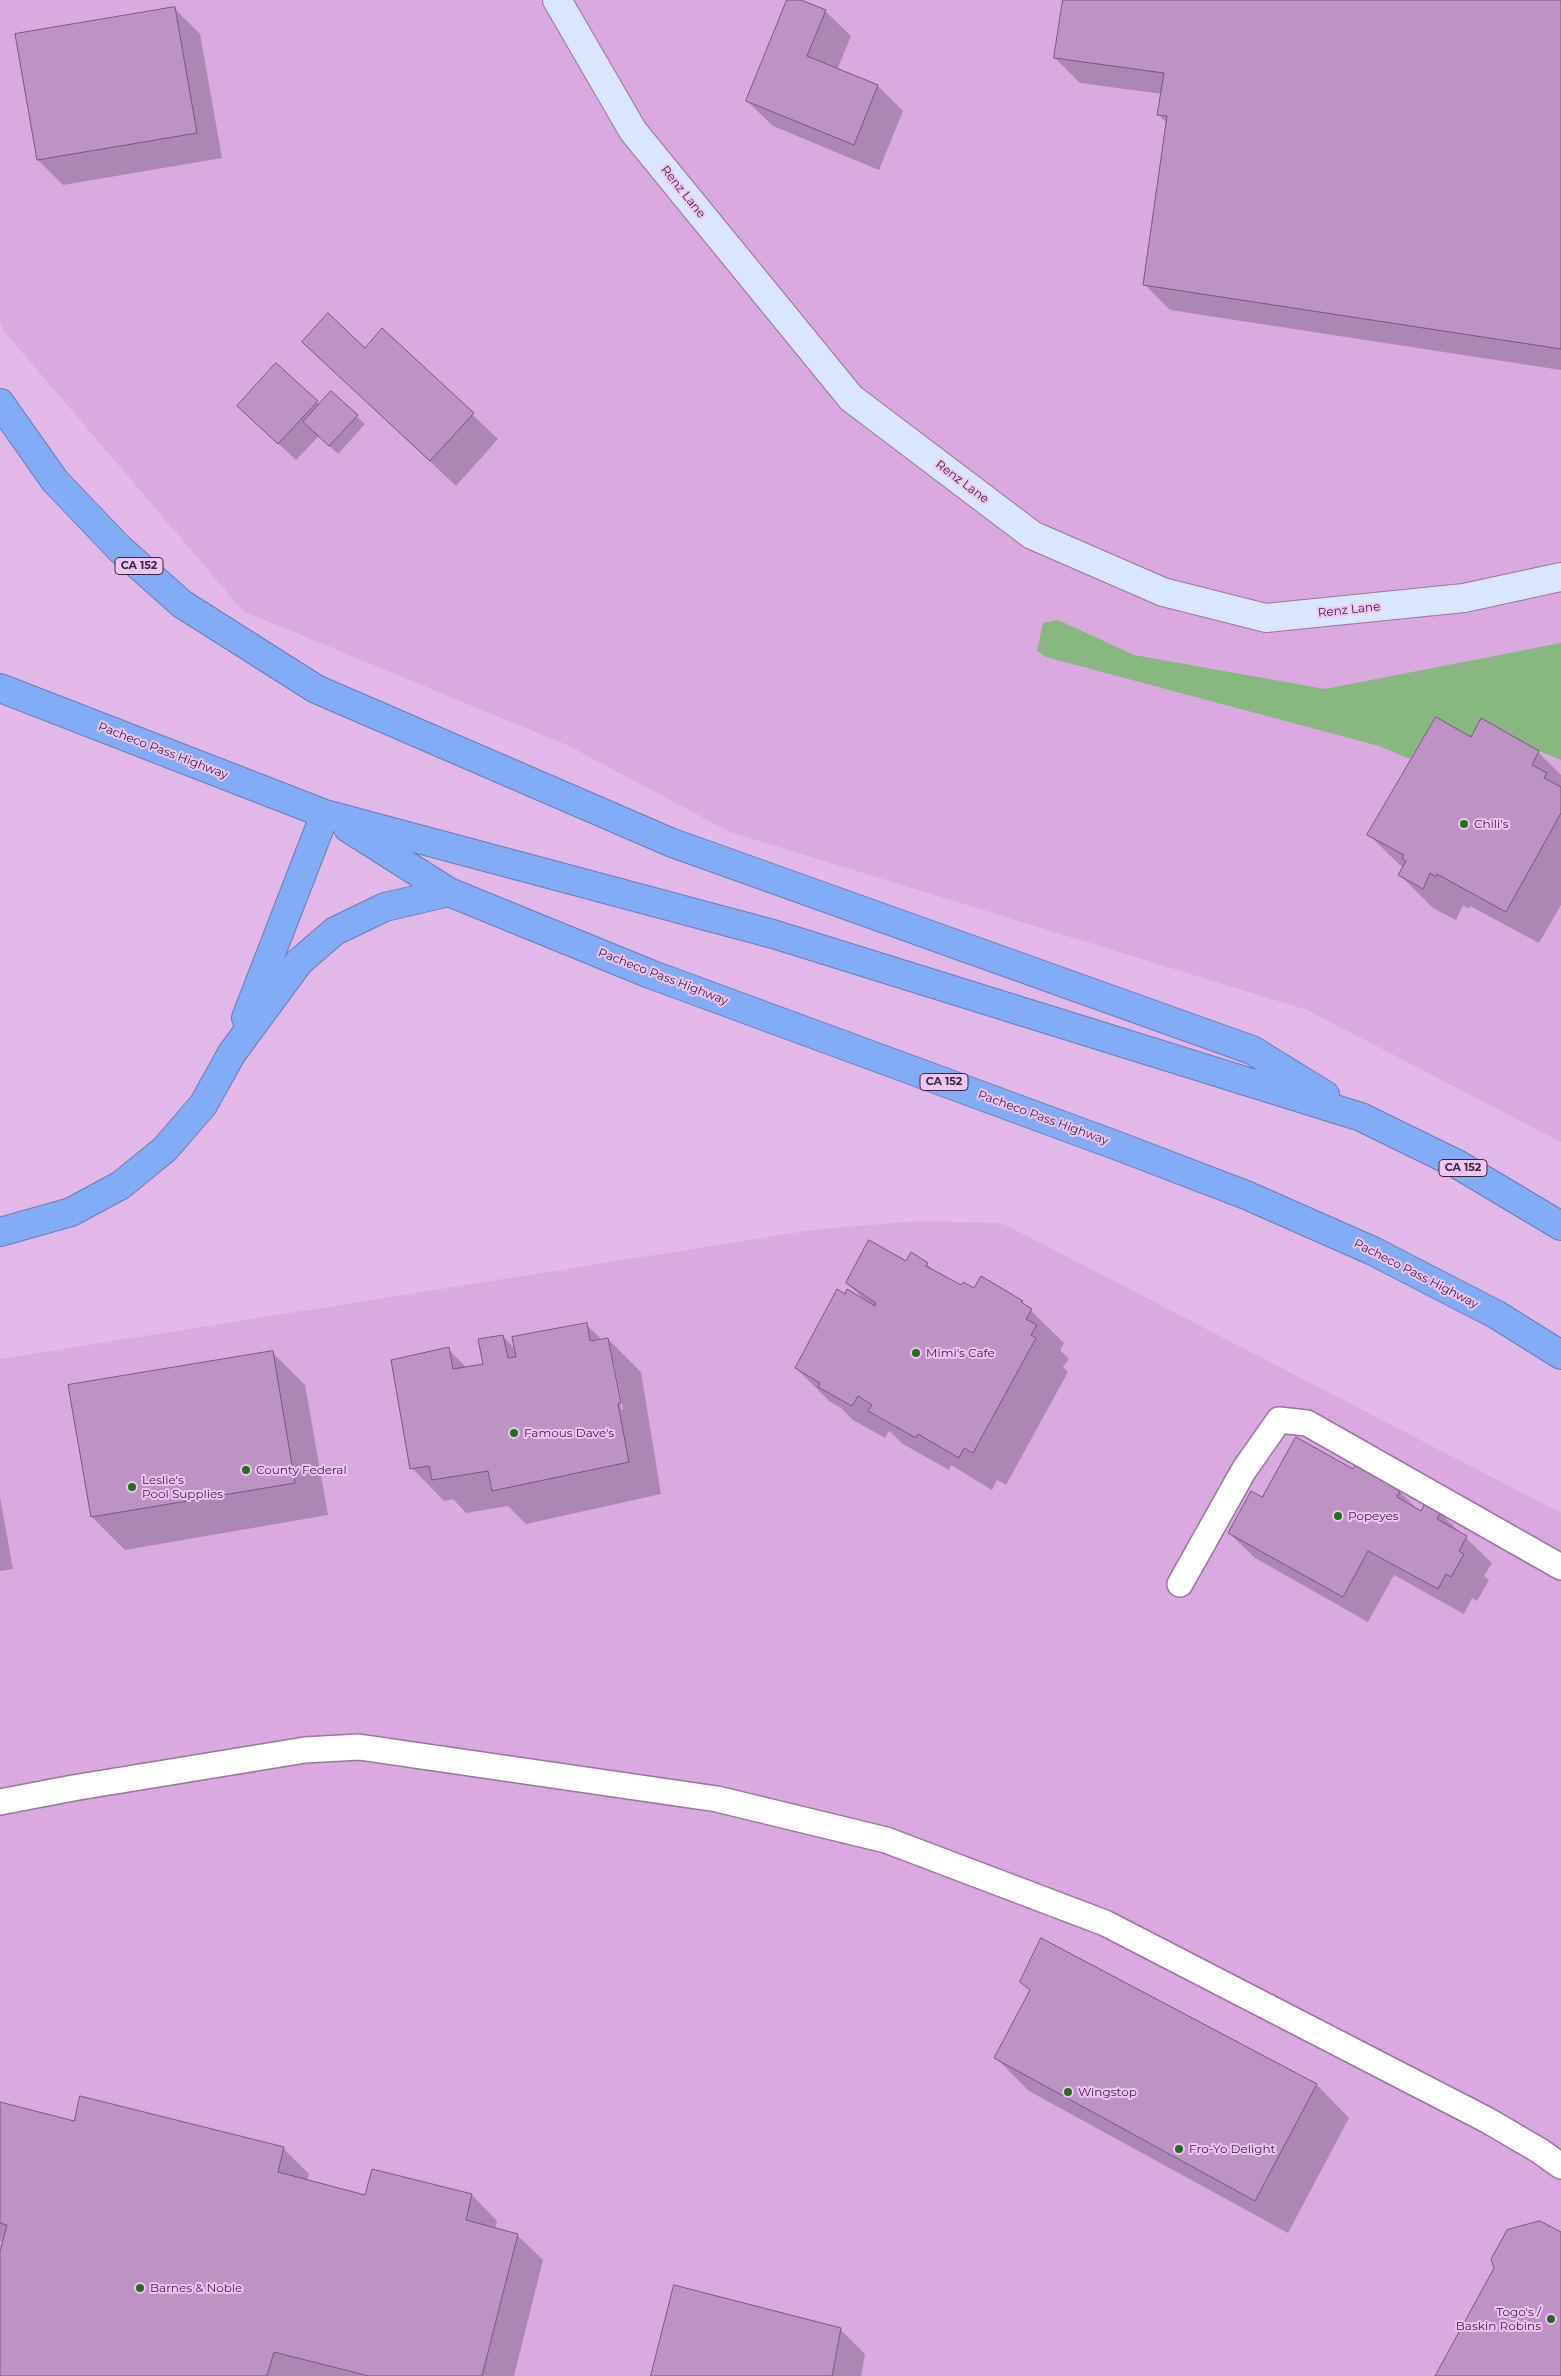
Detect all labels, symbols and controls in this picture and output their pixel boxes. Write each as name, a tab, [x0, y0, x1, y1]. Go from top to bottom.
street label: Renz Lane	[658, 163, 708, 221]
street label: Renz Lane	[933, 457, 991, 507]
road number: CA 152	[115, 558, 163, 574]
street label: Renz Lane	[1317, 600, 1381, 620]
street label: Pacheco Pass Highway	[96, 720, 230, 782]
place label: Chili's	[1474, 817, 1509, 831]
marker: Chili's	[1458, 818, 1470, 830]
street label: Pacheco Pass Highway	[596, 946, 730, 1008]
road number: CA 152	[920, 1074, 968, 1090]
street label: Pacheco Pass Highway	[976, 1088, 1110, 1148]
road number: CA 152	[1439, 1160, 1487, 1176]
street label: Pacheco Pass Highway	[1351, 1236, 1481, 1312]
place label: Mimi's Cafe	[926, 1346, 995, 1360]
marker: Mimi's Cafe	[910, 1347, 922, 1359]
place label: Famous Dave's	[524, 1426, 614, 1440]
marker: Famous Dave's	[508, 1427, 520, 1439]
place label: County Federal	[256, 1463, 347, 1477]
marker: County Federal	[240, 1464, 252, 1476]
place label: Leslie's Pool Supplies	[142, 1473, 223, 1501]
marker: Leslie's Pool Supplies	[126, 1481, 138, 1493]
place label: Popeyes	[1348, 1509, 1399, 1523]
marker: Popeyes	[1332, 1510, 1344, 1522]
place label: Wingstop	[1078, 2085, 1137, 2099]
marker: Wingstop	[1062, 2086, 1074, 2098]
place label: Fro-Yo Delight	[1189, 2142, 1275, 2156]
marker: Fro-Yo Delight	[1173, 2143, 1185, 2155]
place label: Barnes & Noble	[150, 2281, 242, 2295]
marker: Barnes & Noble	[134, 2282, 146, 2294]
place label: Togo's / Baskin Robins	[1456, 2305, 1541, 2333]
marker: Togo's / Baskin Robins	[1545, 2313, 1557, 2325]

